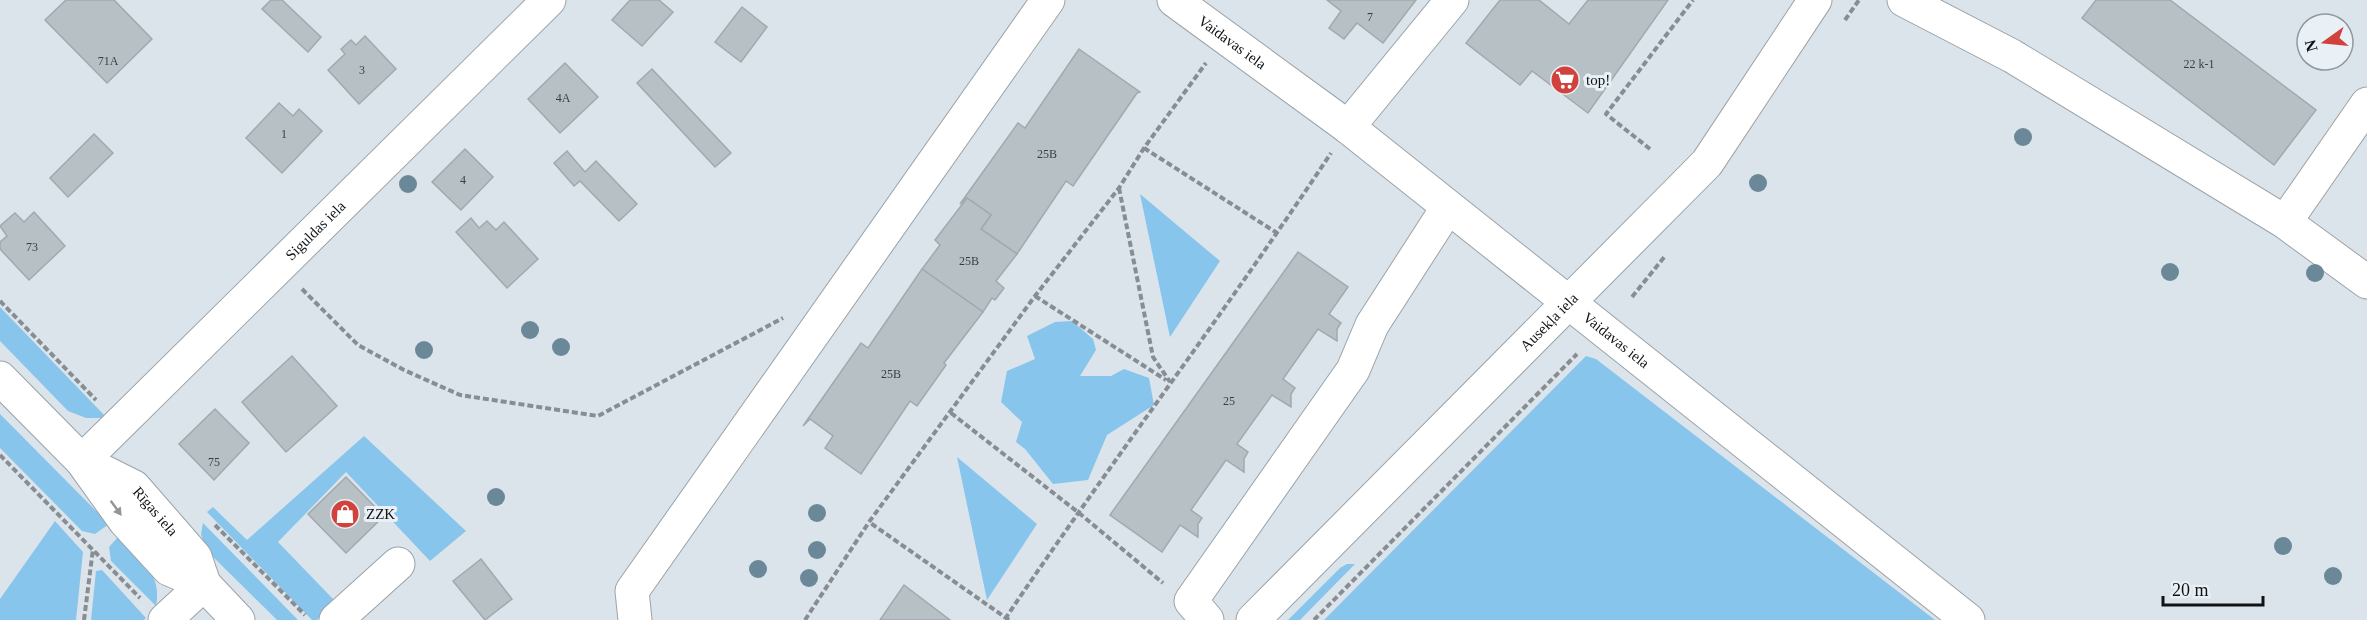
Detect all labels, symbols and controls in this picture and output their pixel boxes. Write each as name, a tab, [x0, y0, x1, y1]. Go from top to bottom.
house number: 7	[1367, 10, 1373, 24]
north arrow	[2295, 12, 2355, 72]
street label: Vaidavas iela	[1195, 13, 1269, 73]
text: N	[2301, 38, 2321, 54]
house number: 71A	[98, 54, 119, 68]
house number: 22 k-1	[2184, 57, 2215, 71]
house number: 3	[359, 63, 365, 77]
supermarket icon: top!	[1549, 64, 1581, 96]
place label: top!	[1586, 72, 1610, 88]
house number: 4A	[556, 91, 571, 105]
house number: 1	[281, 127, 287, 141]
house number: 25B	[1037, 147, 1057, 161]
house number: 4	[460, 173, 466, 187]
street label: Siguldas iela	[282, 198, 349, 263]
house number: 73	[26, 240, 38, 254]
house number: 25B	[959, 254, 979, 268]
street label: Ausekļa iela	[1517, 290, 1581, 354]
street label: Vaidavas iela	[1580, 309, 1653, 371]
house number: 25B	[881, 367, 901, 381]
house number: 25	[1223, 394, 1235, 408]
house number: 75	[208, 455, 220, 469]
street label: Rīgas iela	[130, 484, 181, 539]
shop icon: ZZK	[329, 498, 361, 530]
one-way arrow	[110, 500, 122, 516]
place label: ZZK	[366, 506, 395, 522]
scale bar	[2163, 569, 2264, 607]
text: 20 m	[2172, 580, 2209, 600]

